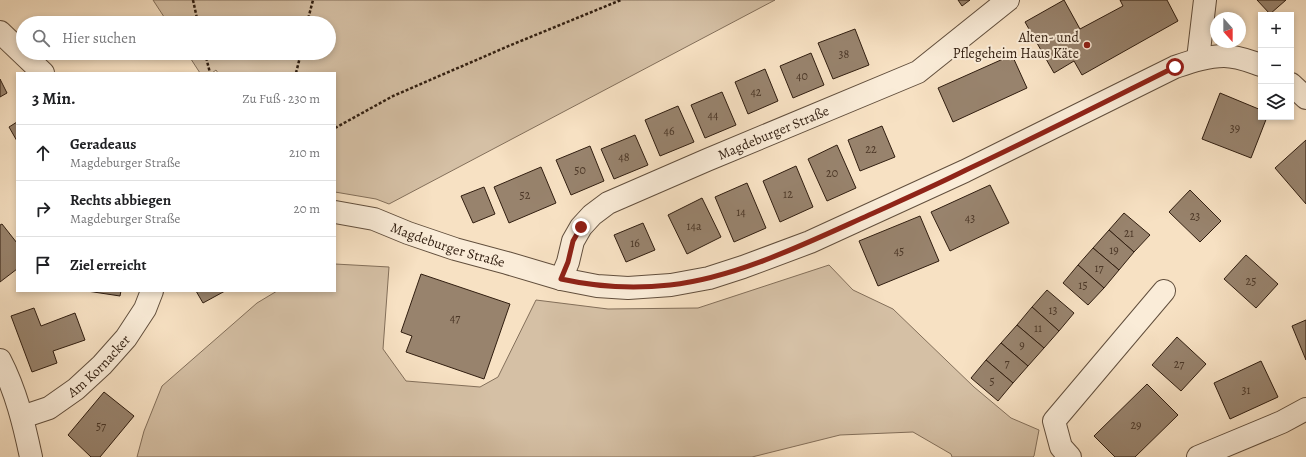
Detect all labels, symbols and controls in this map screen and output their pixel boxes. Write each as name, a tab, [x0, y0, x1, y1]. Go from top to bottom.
north arrow	[1210, 12, 1246, 48]
map controls	[1258, 12, 1294, 120]
button: +	[1258, 12, 1294, 48]
search box	[16, 16, 336, 60]
icon: search	[30, 27, 52, 49]
text: Hier suchen	[62, 28, 136, 48]
place label: Alten- und Pflegeheim Haus Käte	[953, 28, 1079, 63]
marker: Alten- und Pflegeheim Haus Käte	[1082, 40, 1092, 50]
house number: 38	[839, 46, 850, 62]
button: −	[1258, 48, 1294, 84]
route start	[1166, 58, 1184, 76]
house number: 40	[796, 68, 808, 84]
house number: 42	[750, 84, 762, 100]
button: layers	[1258, 84, 1294, 120]
text: 3 Min.	[32, 87, 76, 110]
text: Zu Fuß · 230 m	[242, 90, 320, 107]
street label: Magdeburger Straße	[715, 101, 832, 165]
house number: 44	[708, 107, 719, 123]
house number: 39	[1230, 120, 1240, 136]
house number: 46	[664, 123, 675, 139]
text: Geradeaus	[70, 134, 136, 154]
house number: 22	[865, 141, 877, 157]
icon: ahead	[32, 142, 54, 164]
text: 210 m	[289, 144, 320, 161]
house number: 48	[618, 149, 630, 165]
text: Magdeburger Straße	[70, 154, 180, 171]
house number: 50	[574, 162, 586, 178]
house number: 20	[826, 165, 838, 181]
house number: 12	[783, 186, 793, 202]
house number: 52	[520, 187, 531, 203]
text: Rechts abbiegen	[70, 190, 171, 210]
icon: right	[32, 198, 54, 220]
text: 20 m	[294, 200, 320, 217]
house number: 14	[736, 204, 746, 220]
house number: 23	[1190, 208, 1200, 224]
text: Magdeburger Straße	[70, 210, 180, 227]
house number: 43	[965, 210, 975, 226]
street label: Magdeburger Straße	[388, 218, 507, 272]
route end	[572, 218, 590, 236]
house number: 14a	[686, 218, 702, 234]
house number: 21	[1124, 225, 1134, 241]
house number: 16	[630, 235, 640, 251]
house number: 19	[1109, 242, 1119, 258]
house number: 45	[894, 243, 904, 259]
icon: arrive	[32, 254, 54, 276]
text: Ziel erreicht	[70, 255, 146, 275]
house number: 17	[1094, 260, 1105, 276]
house number: 25	[1246, 273, 1256, 289]
house number: 15	[1078, 277, 1088, 293]
house number: 13	[1048, 302, 1058, 318]
house number: 47	[450, 310, 461, 326]
house number: 11	[1034, 320, 1042, 336]
street label: Am Kornacker	[63, 330, 135, 403]
house number: 9	[1019, 337, 1025, 353]
house number: 7	[1004, 355, 1010, 371]
house number: 27	[1174, 356, 1185, 372]
house number: 5	[989, 373, 995, 389]
house number: 31	[1241, 382, 1251, 398]
house number: 29	[1130, 417, 1142, 433]
house number: 57	[96, 418, 107, 434]

